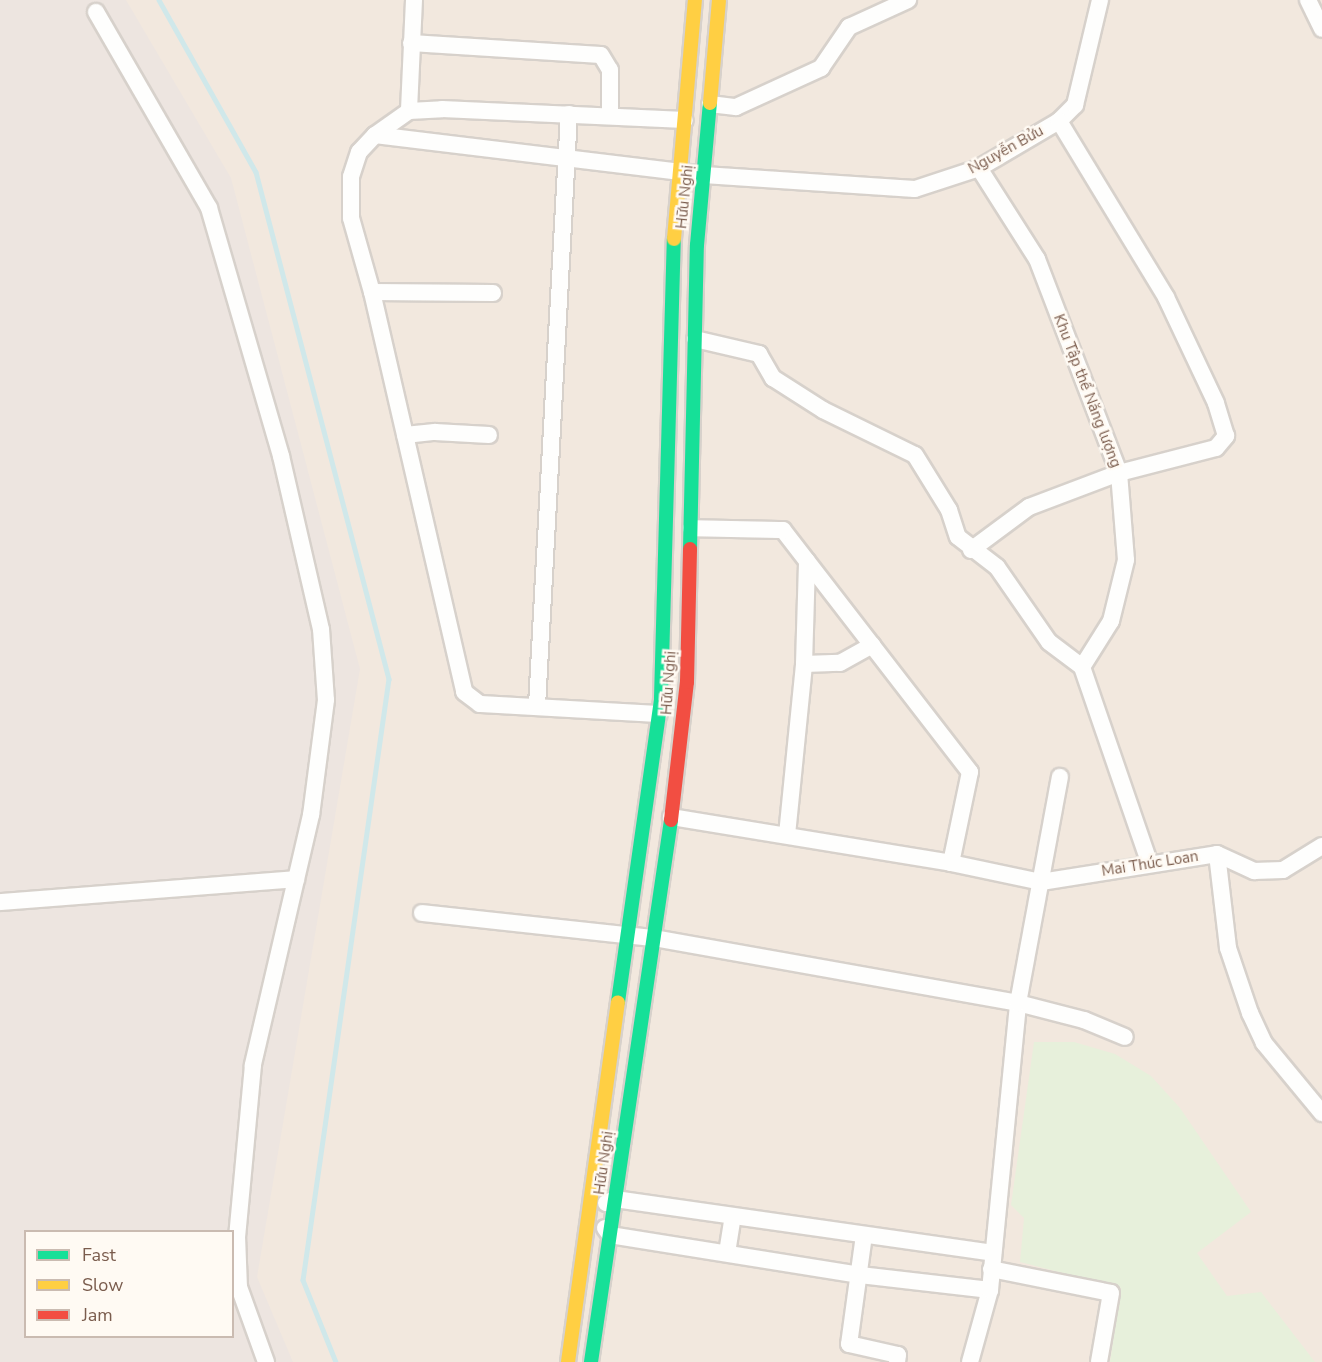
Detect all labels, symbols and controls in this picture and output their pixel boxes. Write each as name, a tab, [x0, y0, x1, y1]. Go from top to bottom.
street label: Nguyễn Bửu	[965, 122, 1047, 178]
street label: Hữu Nghị	[673, 164, 697, 230]
street label: Khu Tập thể Năng lượng	[1049, 312, 1125, 470]
street label: Hữu Nghị	[658, 650, 680, 716]
street label: Mai Thúc Loan	[1100, 847, 1200, 881]
street label: Hữu Nghị	[591, 1130, 617, 1196]
legend	[24, 1230, 234, 1338]
text: Fast	[82, 1243, 116, 1267]
text: Slow	[82, 1273, 123, 1297]
text: Jam	[82, 1303, 113, 1327]

